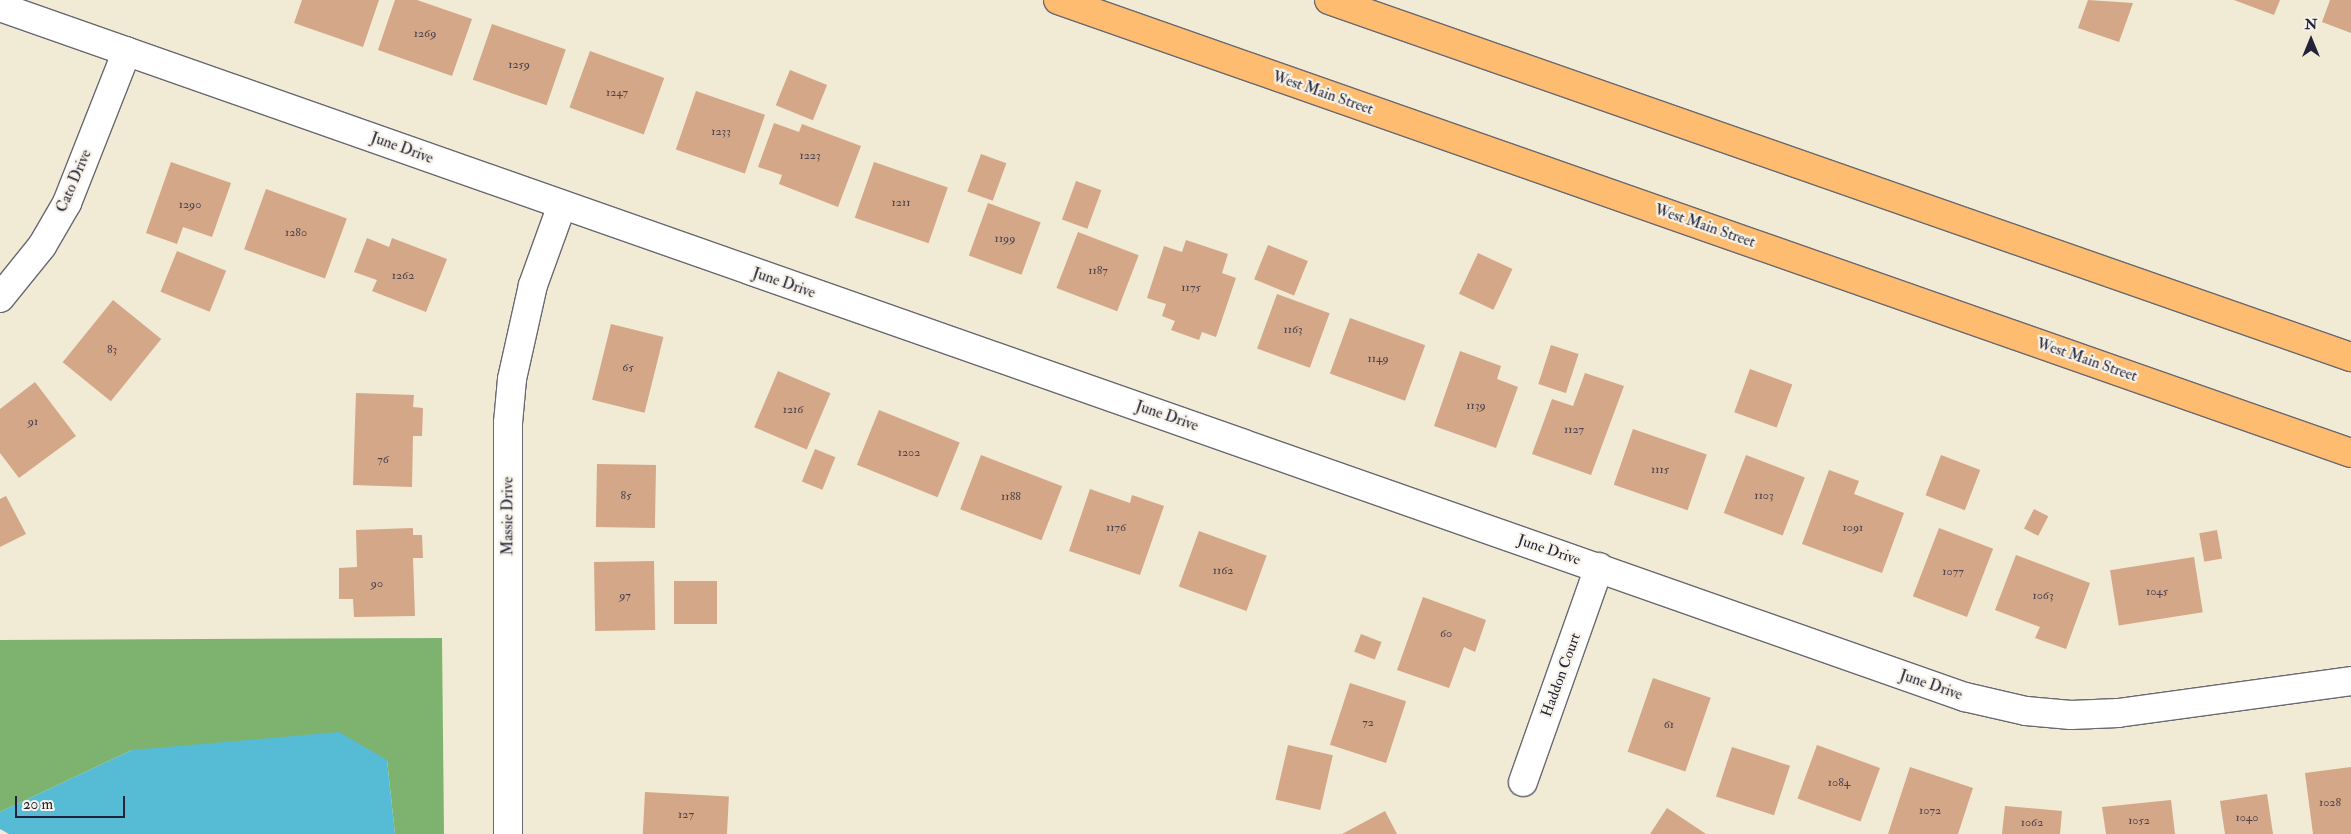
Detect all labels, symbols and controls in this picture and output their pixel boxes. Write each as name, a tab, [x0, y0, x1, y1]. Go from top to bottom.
north arrow	[2286, 15, 2336, 65]
text: N	[2305, 16, 2317, 33]
house number: 1269	[414, 27, 436, 41]
house number: 1259	[508, 58, 530, 72]
street label: West Main Street	[1270, 67, 1376, 119]
house number: 1247	[606, 86, 628, 100]
house number: 1233	[711, 125, 731, 139]
street label: June Drive	[368, 128, 436, 168]
street label: Cato Drive	[53, 147, 95, 215]
house number: 1223	[799, 149, 821, 163]
house number: 1211	[892, 196, 910, 210]
house number: 1290	[179, 198, 201, 212]
street label: West Main Street	[1652, 200, 1758, 252]
house number: 1280	[285, 226, 307, 240]
house number: 1199	[995, 232, 1015, 246]
street label: June Drive	[750, 264, 818, 302]
house number: 1187	[1088, 264, 1108, 278]
house number: 1262	[392, 269, 414, 283]
house number: 1175	[1181, 281, 1201, 295]
house number: 1163	[1283, 323, 1303, 337]
street label: West Main Street	[2034, 334, 2140, 386]
house number: 83	[107, 343, 117, 357]
house number: 1149	[1367, 352, 1389, 366]
house number: 65	[622, 361, 634, 375]
street label: June Drive	[1133, 397, 1201, 435]
house number: 1139	[1466, 399, 1486, 413]
house number: 1216	[783, 403, 803, 417]
house number: 91	[28, 415, 38, 429]
house number: 1127	[1564, 423, 1584, 437]
house number: 1202	[898, 446, 920, 460]
house number: 76	[377, 453, 389, 467]
house number: 1115	[1651, 463, 1669, 477]
street label: Massie Drive	[499, 477, 517, 555]
house number: 85	[621, 489, 631, 503]
house number: 1103	[1754, 489, 1774, 503]
house number: 1188	[1001, 490, 1021, 504]
house number: 1176	[1106, 521, 1126, 535]
house number: 1091	[1843, 521, 1863, 535]
street label: June Drive	[1515, 531, 1583, 569]
house number: 1162	[1213, 564, 1233, 578]
house number: 1077	[1942, 565, 1964, 579]
house number: 90	[371, 577, 383, 591]
house number: 1045	[2146, 585, 2168, 599]
house number: 97	[619, 589, 631, 603]
house number: 1063	[2032, 589, 2054, 603]
house number: 60	[1440, 627, 1452, 641]
street label: Haddon Court	[1538, 631, 1584, 719]
street label: June Drive	[1897, 666, 1965, 704]
house number: 72	[1362, 716, 1374, 730]
house number: 61	[1664, 718, 1674, 732]
house number: 1084	[1828, 776, 1850, 790]
scale bar	[18, 786, 128, 818]
text: 20 m	[23, 795, 53, 814]
house number: 1028	[2319, 796, 2341, 810]
house number: 1072	[1919, 804, 1941, 818]
house number: 127	[678, 808, 694, 822]
house number: 1040	[2236, 811, 2258, 825]
house number: 1052	[2128, 814, 2150, 828]
house number: 1062	[2021, 816, 2043, 830]

